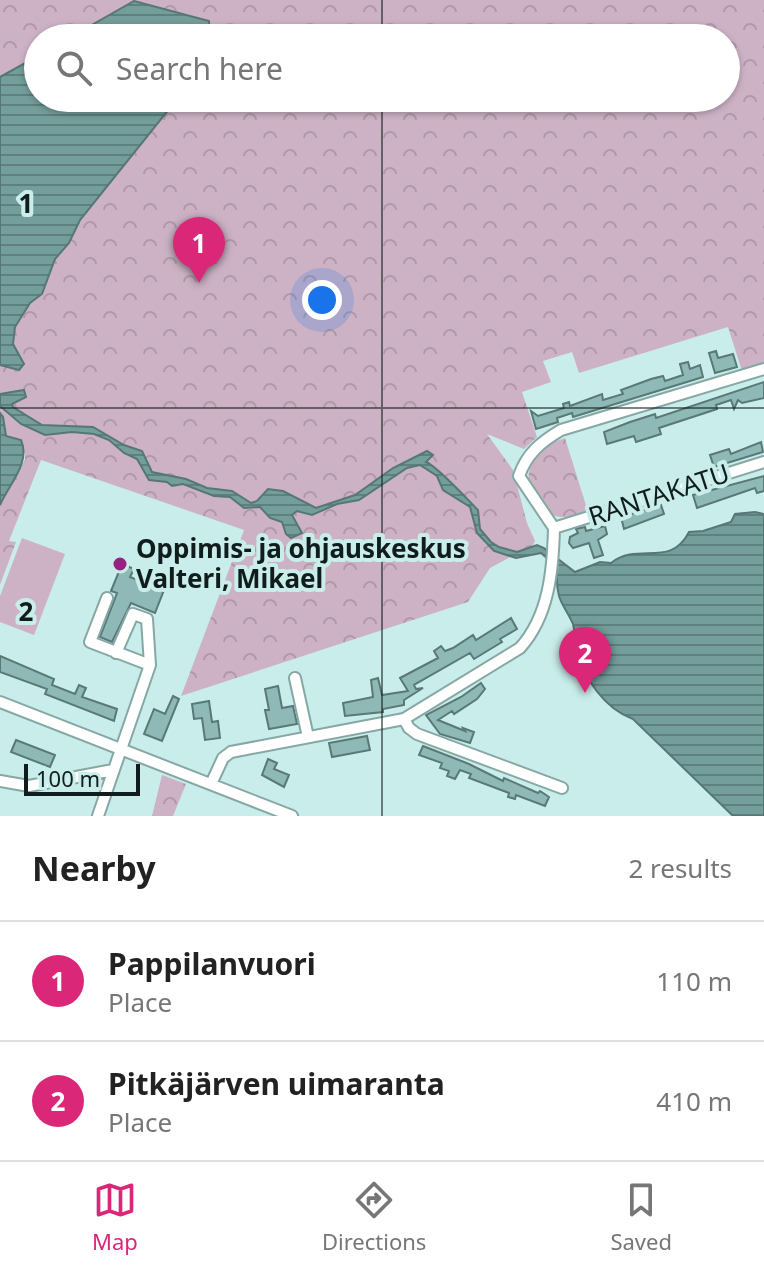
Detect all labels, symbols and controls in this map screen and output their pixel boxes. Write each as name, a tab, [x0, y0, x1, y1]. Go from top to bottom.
search box	[24, 24, 740, 112]
icon: search	[52, 46, 96, 90]
text: Search here	[116, 48, 283, 89]
text: 1	[19, 185, 33, 221]
pin: 1	[173, 217, 225, 283]
your location	[302, 280, 342, 320]
street label: RANTAKATU	[584, 454, 734, 534]
place label: Oppimis- ja ohjauskeskus Valteri, Mikael	[136, 530, 466, 596]
marker: Oppimis- ja ohjauskeskus Valteri, Mikael	[111, 555, 129, 573]
text: 2	[19, 593, 34, 629]
pin: 2	[559, 627, 611, 693]
scale bar	[24, 760, 140, 796]
text: 100 m	[36, 763, 100, 793]
text: Nearby	[32, 845, 156, 891]
text: 2 results	[628, 850, 732, 886]
text: Pappilanvuori	[108, 943, 316, 984]
text: 1	[51, 963, 65, 999]
text: 110 m	[656, 963, 732, 999]
text: Place	[108, 984, 172, 1020]
text: Pitkäjärven uimaranta	[108, 1063, 445, 1104]
text: 2	[51, 1083, 65, 1119]
text: 410 m	[656, 1083, 732, 1119]
text: Place	[108, 1104, 172, 1140]
tab: Map	[92, 1178, 138, 1256]
tab: Directions	[322, 1178, 426, 1256]
tab: Saved	[610, 1178, 672, 1256]

